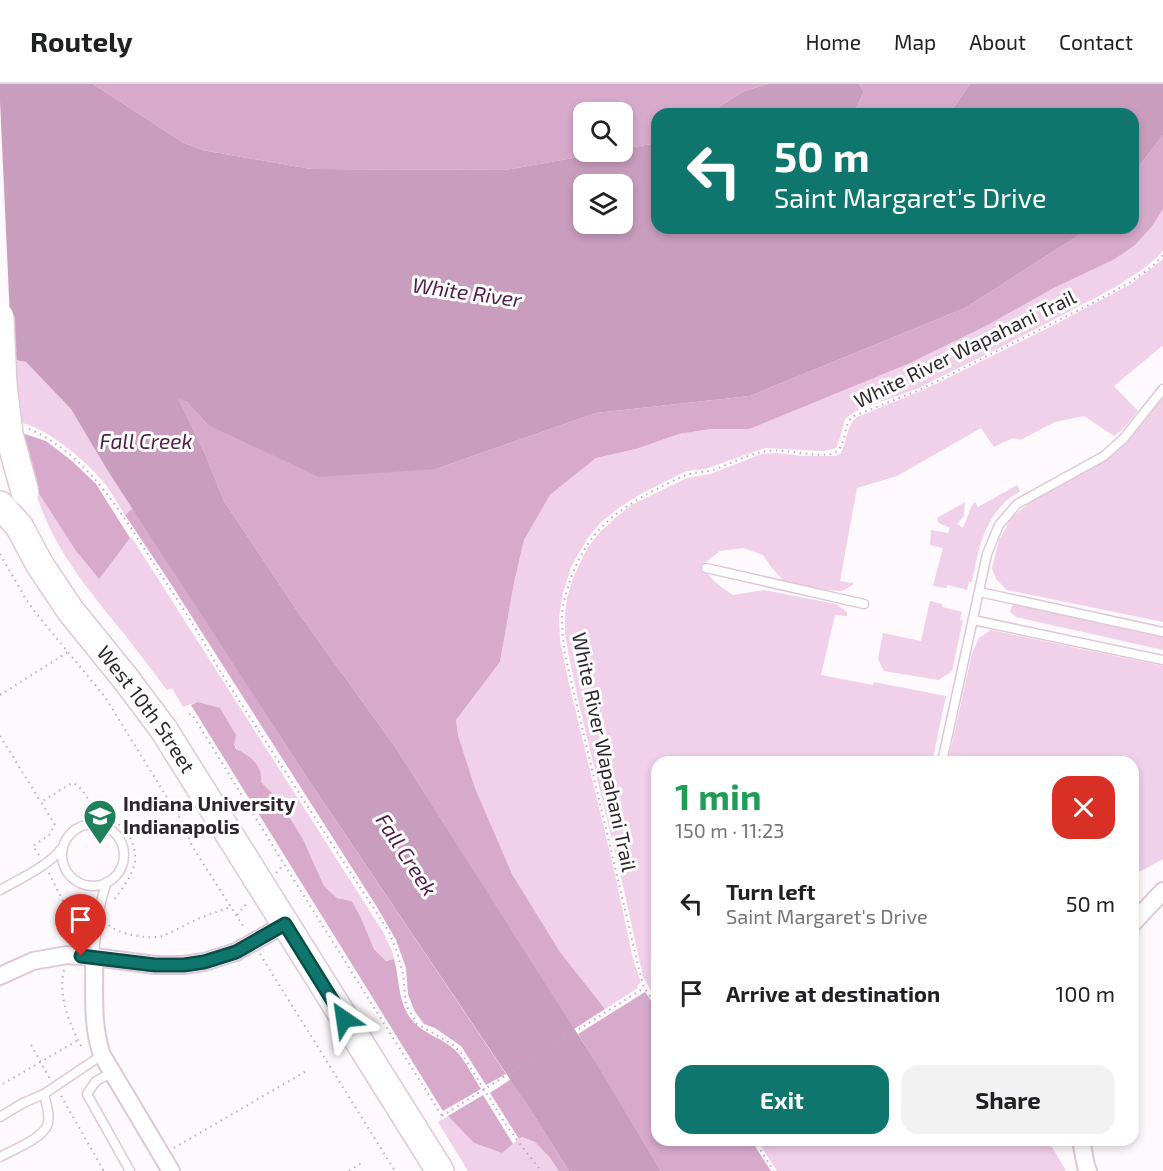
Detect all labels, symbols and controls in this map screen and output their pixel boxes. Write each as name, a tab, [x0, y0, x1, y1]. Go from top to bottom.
text: Routely	[30, 24, 133, 58]
text: Home	[805, 29, 861, 54]
text: Map	[894, 29, 936, 54]
text: About	[969, 29, 1026, 54]
text: Contact	[1059, 29, 1133, 54]
map controls	[573, 102, 633, 234]
button: search	[573, 102, 633, 162]
text: 50 m	[774, 130, 870, 180]
icon: left	[675, 132, 753, 210]
button: layers	[573, 174, 633, 234]
text: Saint Margaret's Drive	[774, 181, 1046, 213]
water label: White River	[411, 271, 524, 312]
street label: White River Wapahani Trail	[850, 284, 1079, 412]
water label: Fall Creek	[100, 428, 193, 453]
street label: White River Wapahani Trail	[568, 630, 642, 874]
street label: West 10th Street	[93, 641, 201, 777]
text: 1 min	[675, 774, 762, 817]
button: close	[1052, 776, 1115, 839]
place label: Indiana University Indianapolis	[123, 791, 296, 838]
school or university icon: Indiana University Indianapolis	[82, 798, 118, 845]
water label: Fall Creek	[371, 808, 443, 900]
text: 150 m · 11:23	[675, 818, 784, 842]
text: Turn left	[726, 878, 815, 904]
icon: left	[675, 887, 708, 920]
text: 50 m	[1066, 890, 1115, 916]
pin	[55, 894, 106, 956]
icon: arrive	[64, 903, 97, 936]
text: Saint Margaret's Drive	[726, 904, 928, 928]
icon: arrive	[675, 977, 708, 1010]
text: Arrive at destination	[726, 980, 940, 1006]
text: 100 m	[1056, 980, 1115, 1006]
position arrow	[312, 987, 376, 1051]
button: Exit	[675, 1065, 889, 1134]
button: Share	[901, 1065, 1115, 1134]

